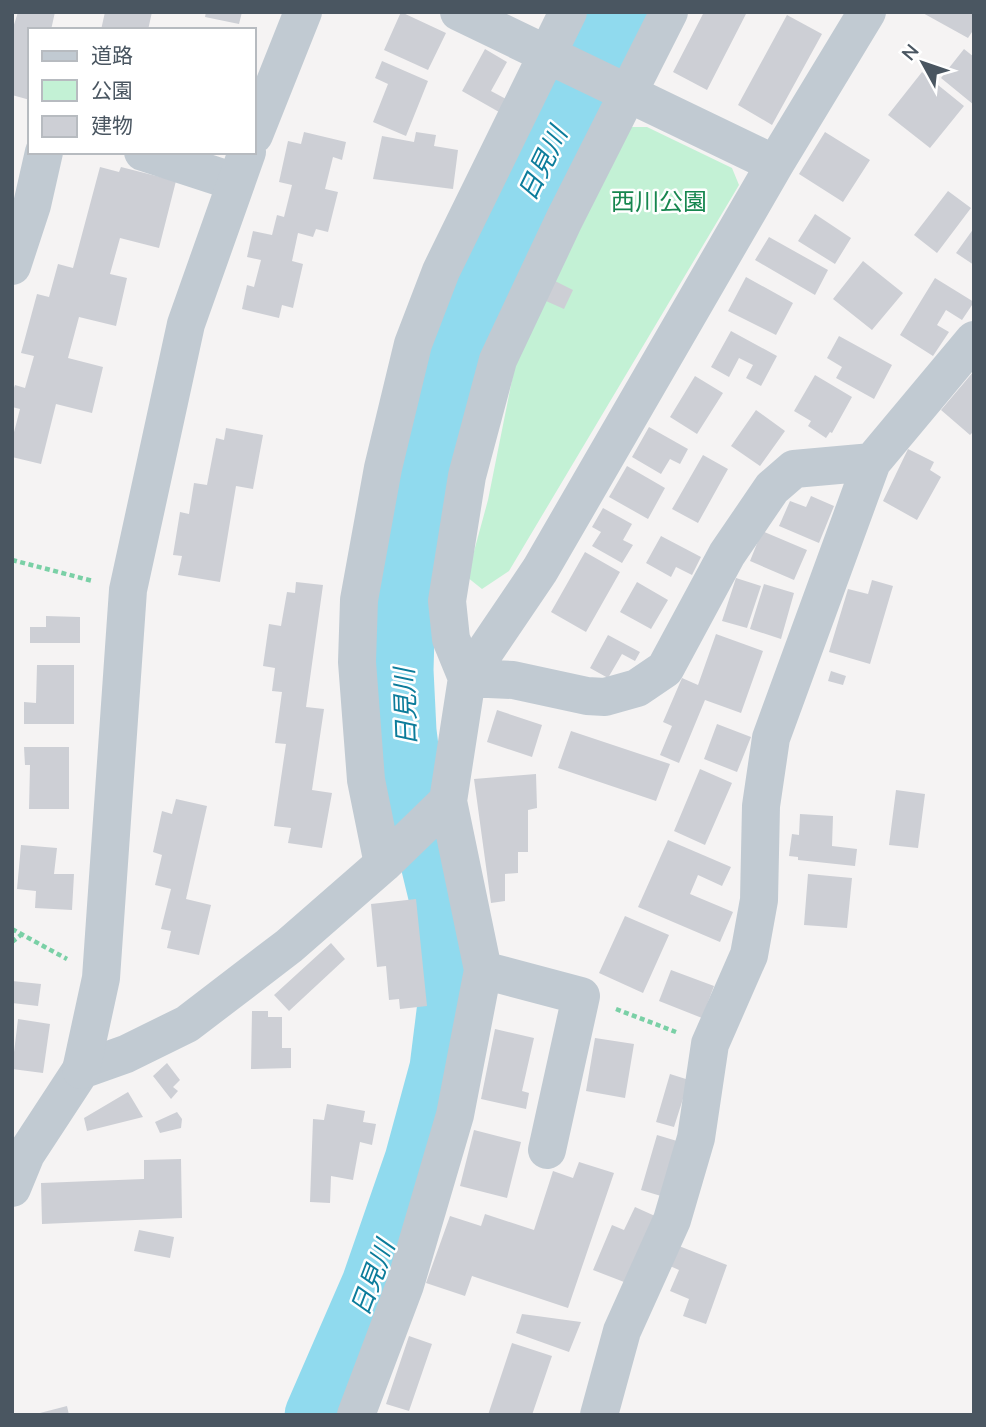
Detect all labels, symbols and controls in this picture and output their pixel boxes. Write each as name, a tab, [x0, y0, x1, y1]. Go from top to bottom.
legend	[28, 28, 256, 154]
north arrow	[888, 28, 958, 98]
text: N	[896, 39, 925, 67]
text: 道路	[91, 42, 133, 70]
text: 公園	[91, 77, 133, 105]
text: 建物	[91, 112, 133, 140]
water label: 日見川	[510, 119, 577, 207]
park label: 西川公園	[611, 186, 707, 218]
water label: 日見川	[387, 664, 425, 747]
water label: 日見川	[343, 1233, 404, 1321]

